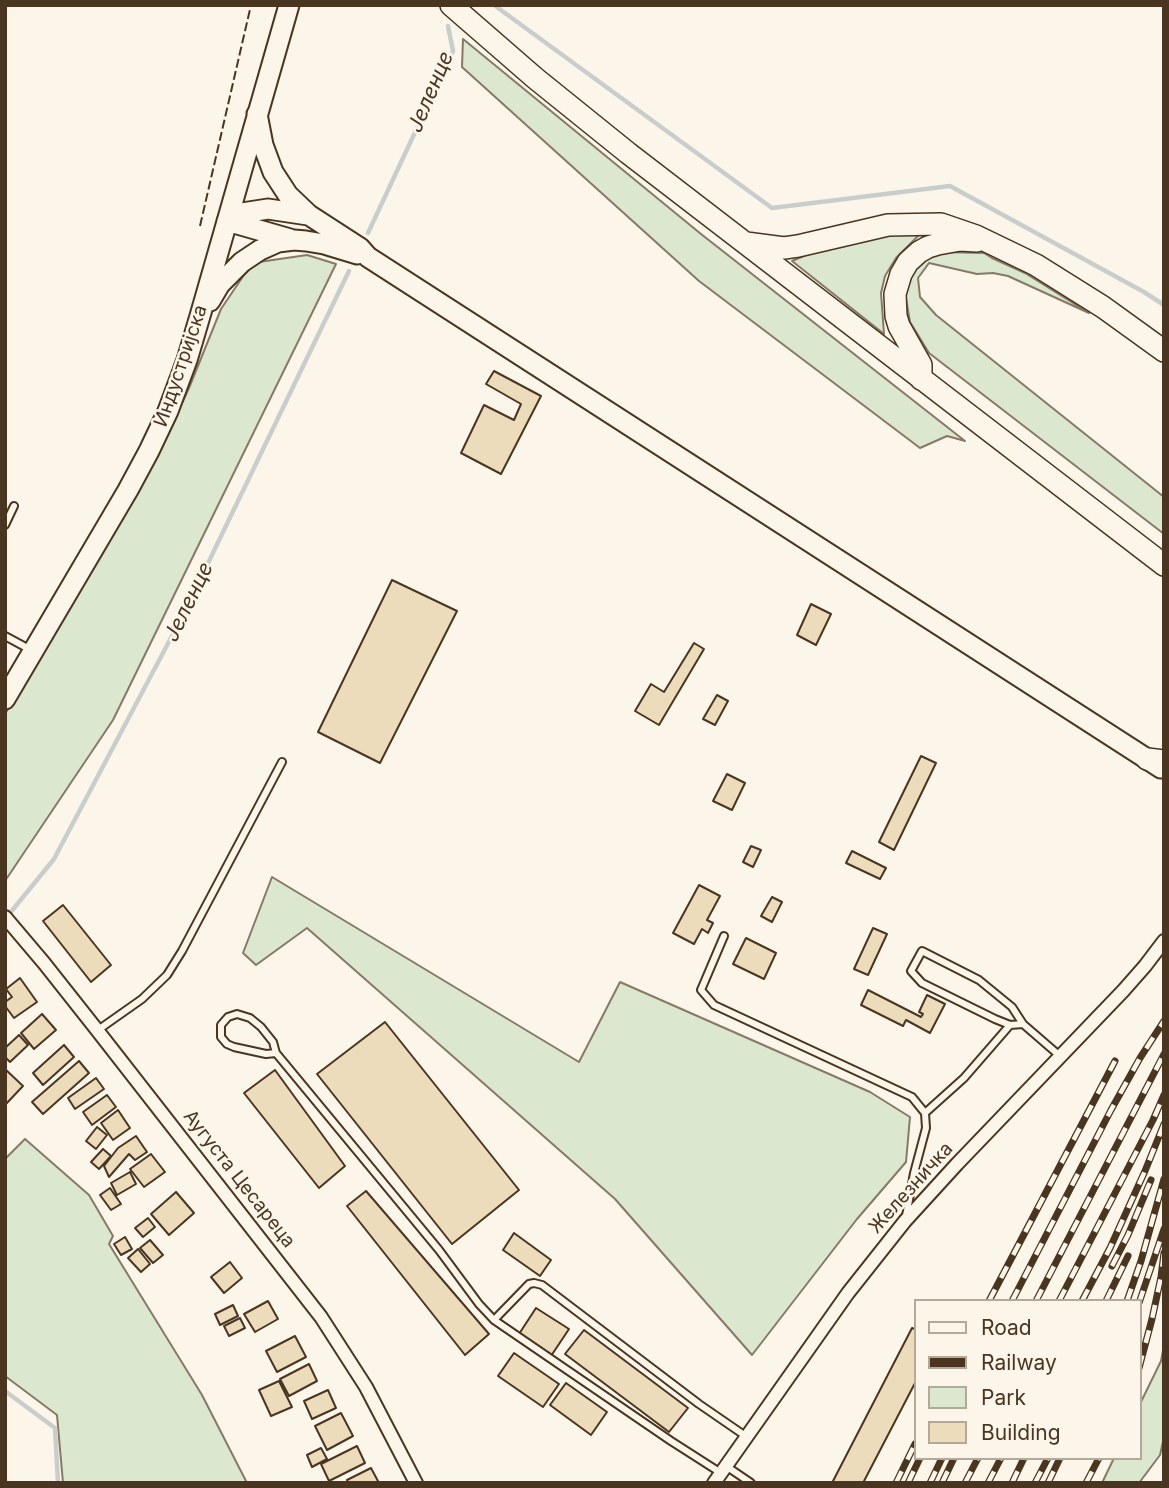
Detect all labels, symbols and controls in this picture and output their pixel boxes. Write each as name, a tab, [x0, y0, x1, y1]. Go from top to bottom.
water label: Јеленце	[403, 48, 459, 136]
street label: Индустријска	[150, 302, 212, 430]
water label: Јеленце	[159, 558, 219, 646]
street label: Аугуста Цесареца	[178, 1106, 300, 1252]
street label: Железничка	[864, 1138, 958, 1238]
legend	[914, 1299, 1141, 1460]
text: Road	[981, 1315, 1032, 1340]
text: Railway	[981, 1350, 1057, 1375]
text: Park	[981, 1385, 1026, 1410]
text: Building	[981, 1420, 1061, 1445]

